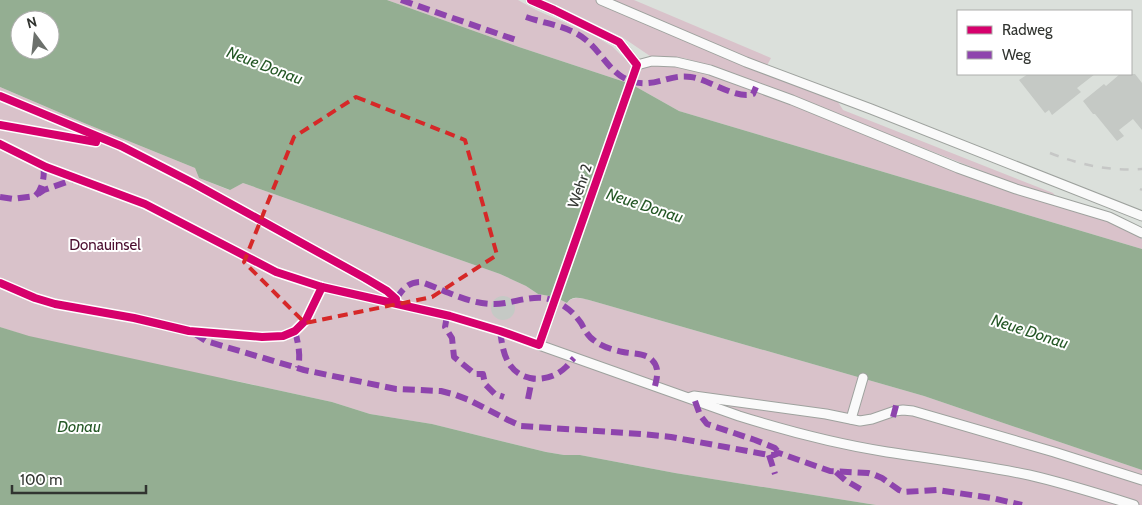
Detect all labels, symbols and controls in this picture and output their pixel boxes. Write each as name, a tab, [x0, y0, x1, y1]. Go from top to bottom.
north arrow	[10, 10, 60, 60]
legend	[957, 10, 1132, 75]
text: N	[25, 12, 39, 32]
text: Radweg	[1002, 21, 1053, 39]
water label: Neue Donau	[224, 42, 306, 89]
text: Weg	[1002, 46, 1031, 64]
street label: Wehr 2	[564, 161, 596, 210]
water label: Neue Donau	[604, 184, 686, 227]
park label: Donauinsel	[69, 236, 141, 254]
water label: Neue Donau	[989, 310, 1071, 353]
water label: Donau	[57, 417, 101, 436]
scale bar	[12, 462, 146, 494]
text: 100 m	[20, 471, 62, 489]

